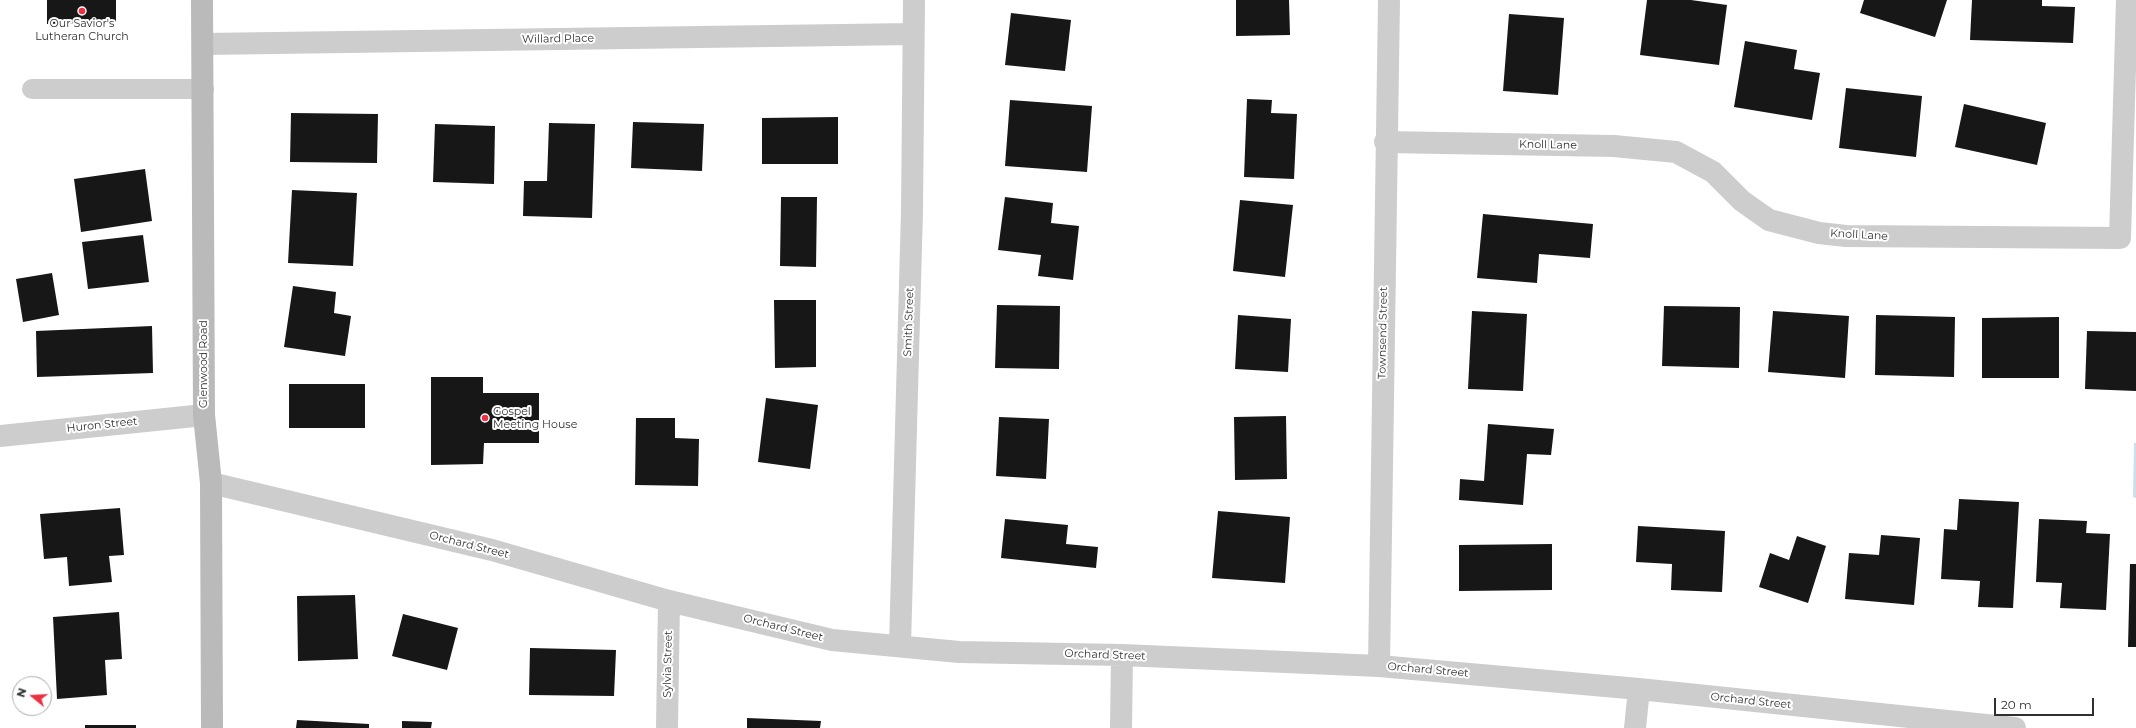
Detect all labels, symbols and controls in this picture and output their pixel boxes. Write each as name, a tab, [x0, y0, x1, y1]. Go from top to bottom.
marker: Our Savior's Lutheran Church	[77, 6, 87, 16]
place label: Our Savior's Lutheran Church	[35, 17, 129, 43]
street label: Willard Place	[522, 32, 594, 46]
street label: Knoll Lane	[1519, 138, 1577, 152]
street label: Knoll Lane	[1830, 227, 1888, 243]
street label: Smith Street	[901, 287, 917, 357]
street label: Townsend Street	[1376, 287, 1390, 379]
street label: Glenwood Road	[197, 320, 211, 408]
place label: Gospel Meeting House	[493, 405, 577, 431]
marker: Gospel Meeting House	[480, 413, 490, 423]
street label: Huron Street	[66, 415, 138, 435]
street label: Orchard Street	[428, 529, 510, 561]
street label: Orchard Street	[742, 612, 824, 644]
street label: Sylvia Street	[661, 630, 675, 698]
street label: Orchard Street	[1064, 647, 1146, 663]
street label: Orchard Street	[1387, 660, 1469, 680]
north arrow	[12, 676, 52, 716]
text: N	[14, 686, 30, 699]
street label: Orchard Street	[1710, 690, 1792, 712]
scale bar	[1996, 690, 2096, 716]
text: 20 m	[2001, 697, 2032, 712]

